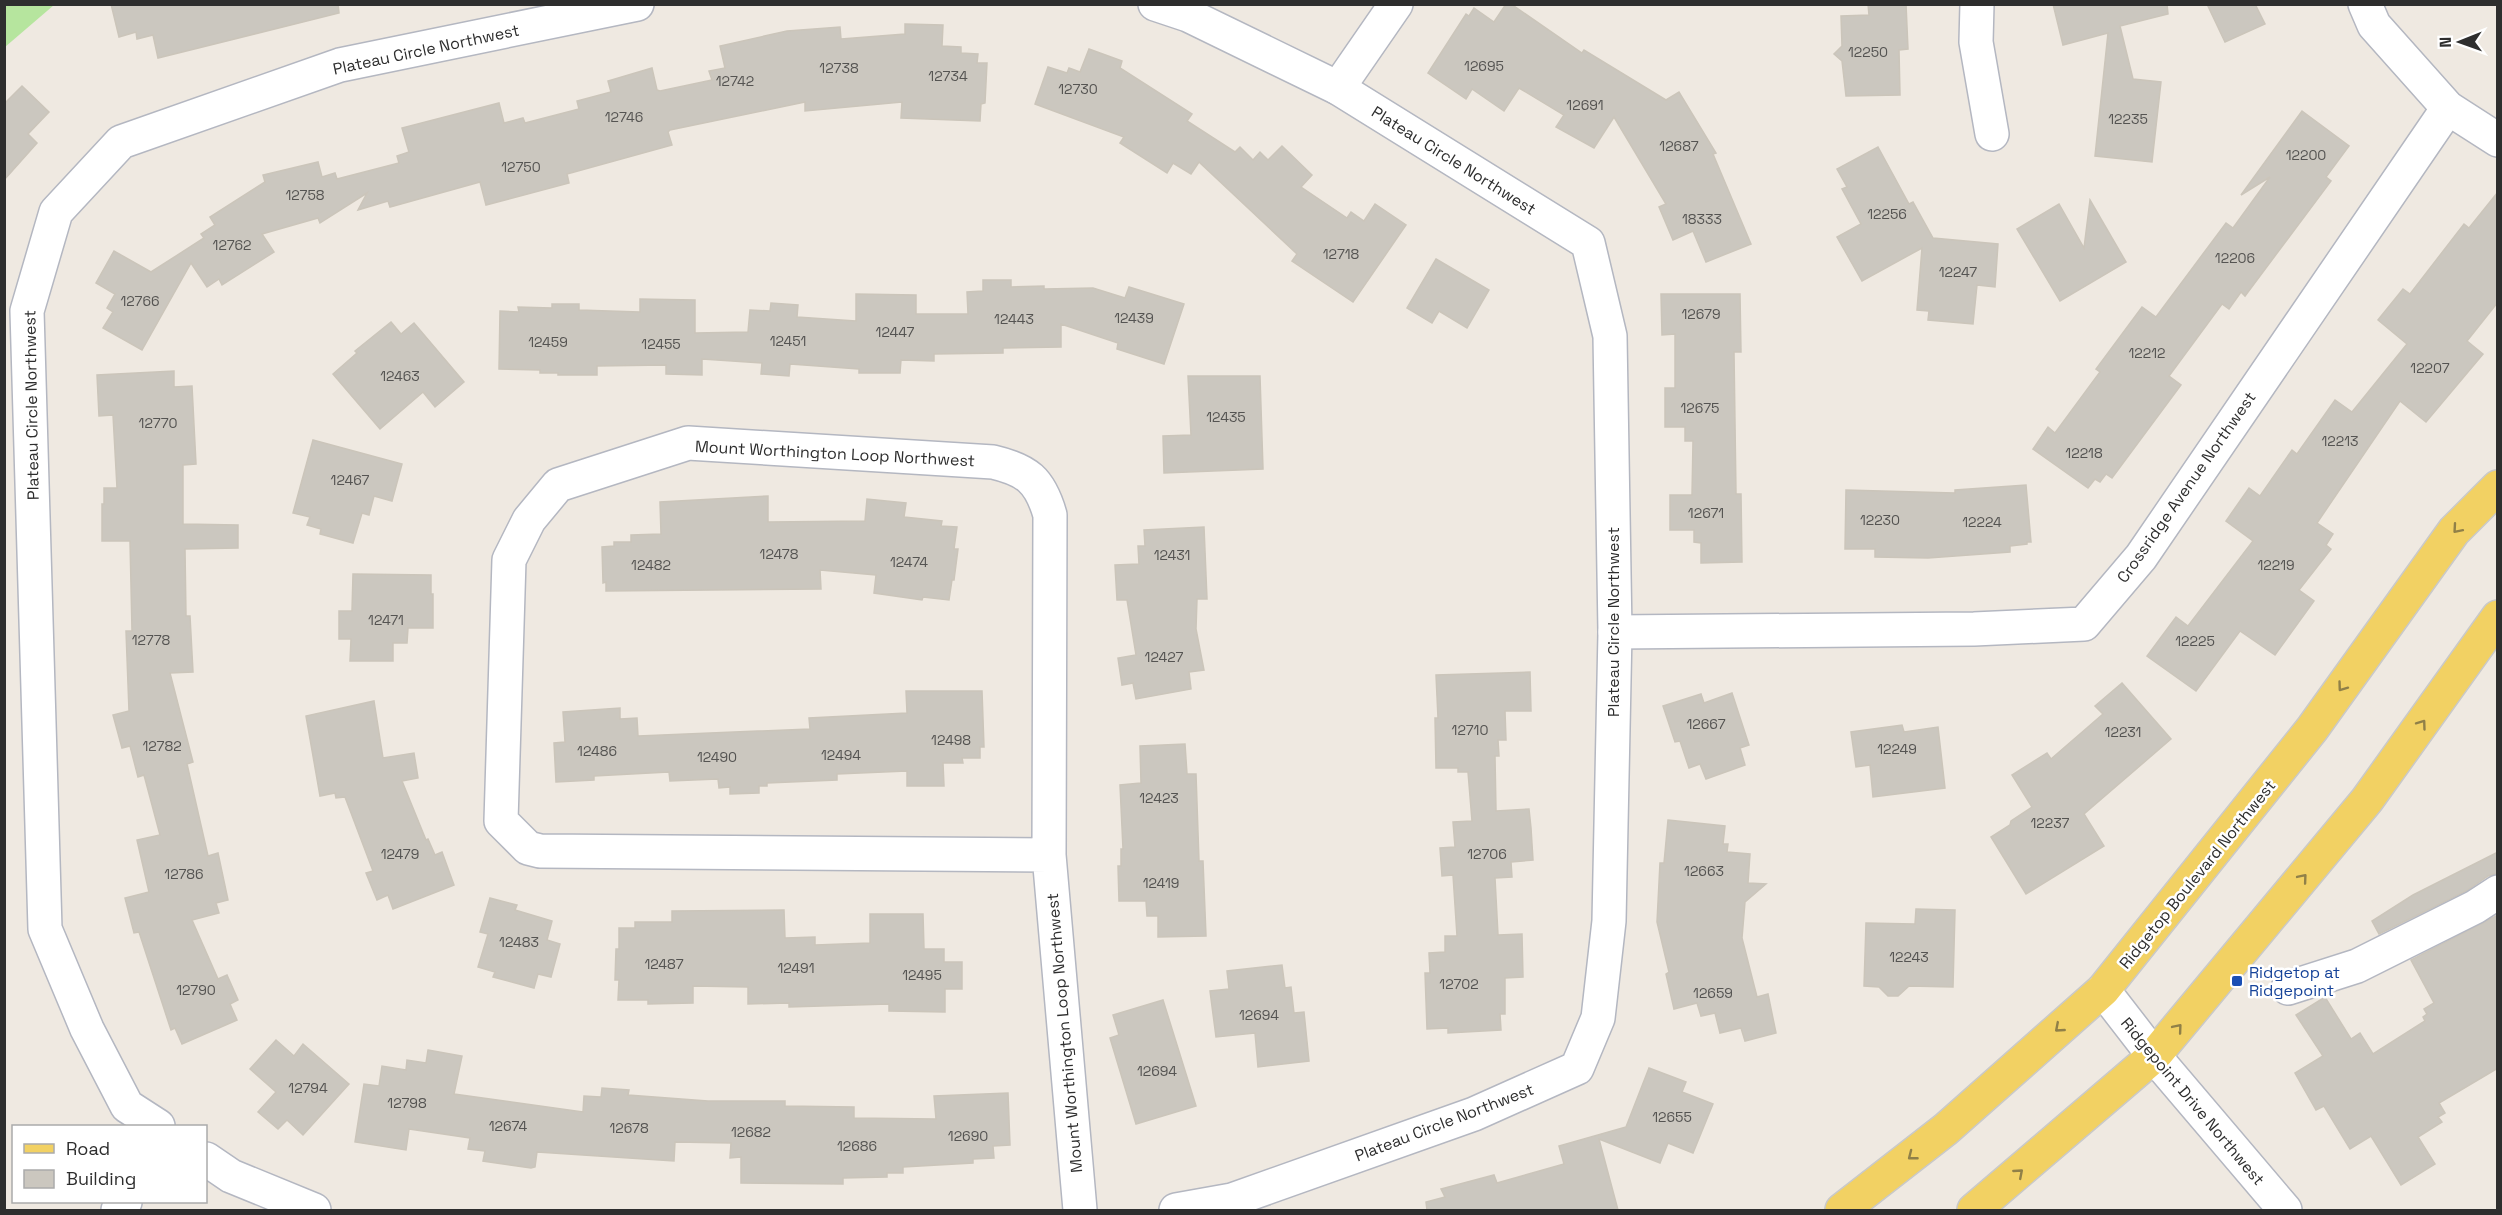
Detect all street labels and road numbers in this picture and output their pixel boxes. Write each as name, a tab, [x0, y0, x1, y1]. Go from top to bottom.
street label: Plateau Circle Northwest	[331, 19, 521, 80]
street label: Plateau Circle Northwest	[1368, 101, 1540, 220]
street label: Plateau Circle Northwest	[19, 310, 44, 500]
street label: Crossridge Avenue Northwest	[2112, 388, 2261, 587]
street label: Mount Worthington Loop Northwest	[694, 436, 976, 471]
street label: Plateau Circle Northwest	[1603, 527, 1624, 717]
street label: Ridgetop Boulevard Northwest	[2114, 775, 2280, 973]
street label: Mount Worthington Loop Northwest	[1042, 892, 1087, 1174]
street label: Ridgepoint Drive Northwest	[2116, 1013, 2269, 1190]
street label: Plateau Circle Northwest	[1352, 1079, 1537, 1166]

